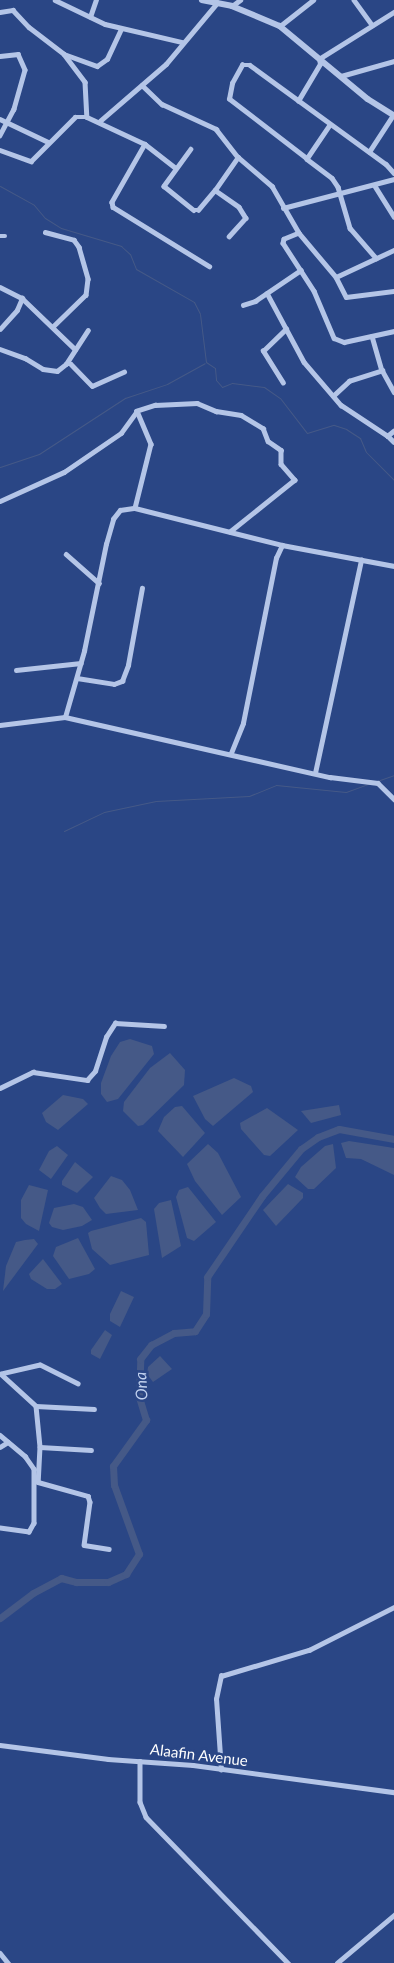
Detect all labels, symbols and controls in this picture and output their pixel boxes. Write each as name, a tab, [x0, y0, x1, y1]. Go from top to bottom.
water label: Ona	[131, 1371, 151, 1401]
street label: Alaafin Avenue	[149, 1740, 249, 1770]

